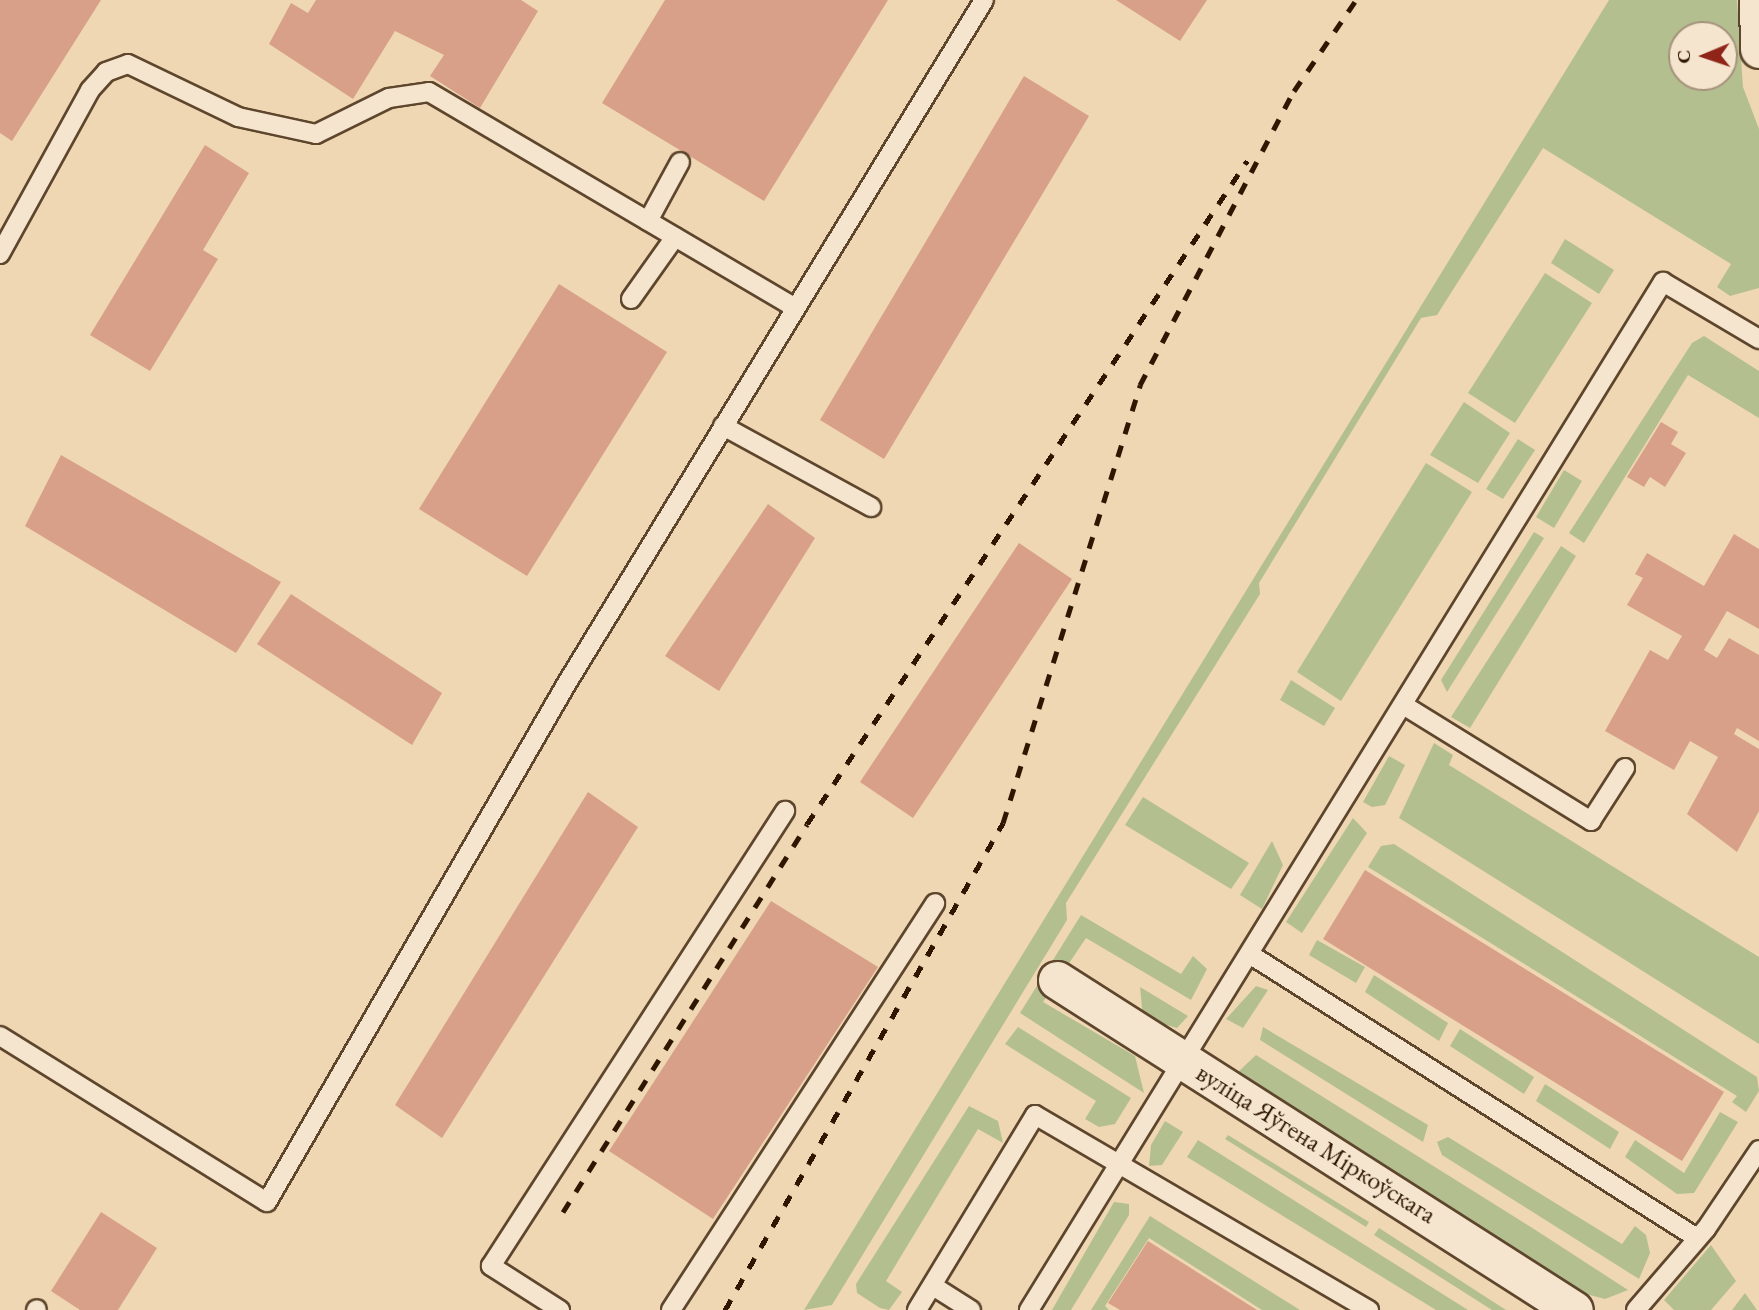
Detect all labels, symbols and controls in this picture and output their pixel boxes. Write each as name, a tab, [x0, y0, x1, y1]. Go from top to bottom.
north arrow	[1668, 21, 1738, 91]
text: С	[1671, 50, 1696, 64]
street label: вуліца Яўгена Міркоўскага	[1190, 1057, 1442, 1231]

